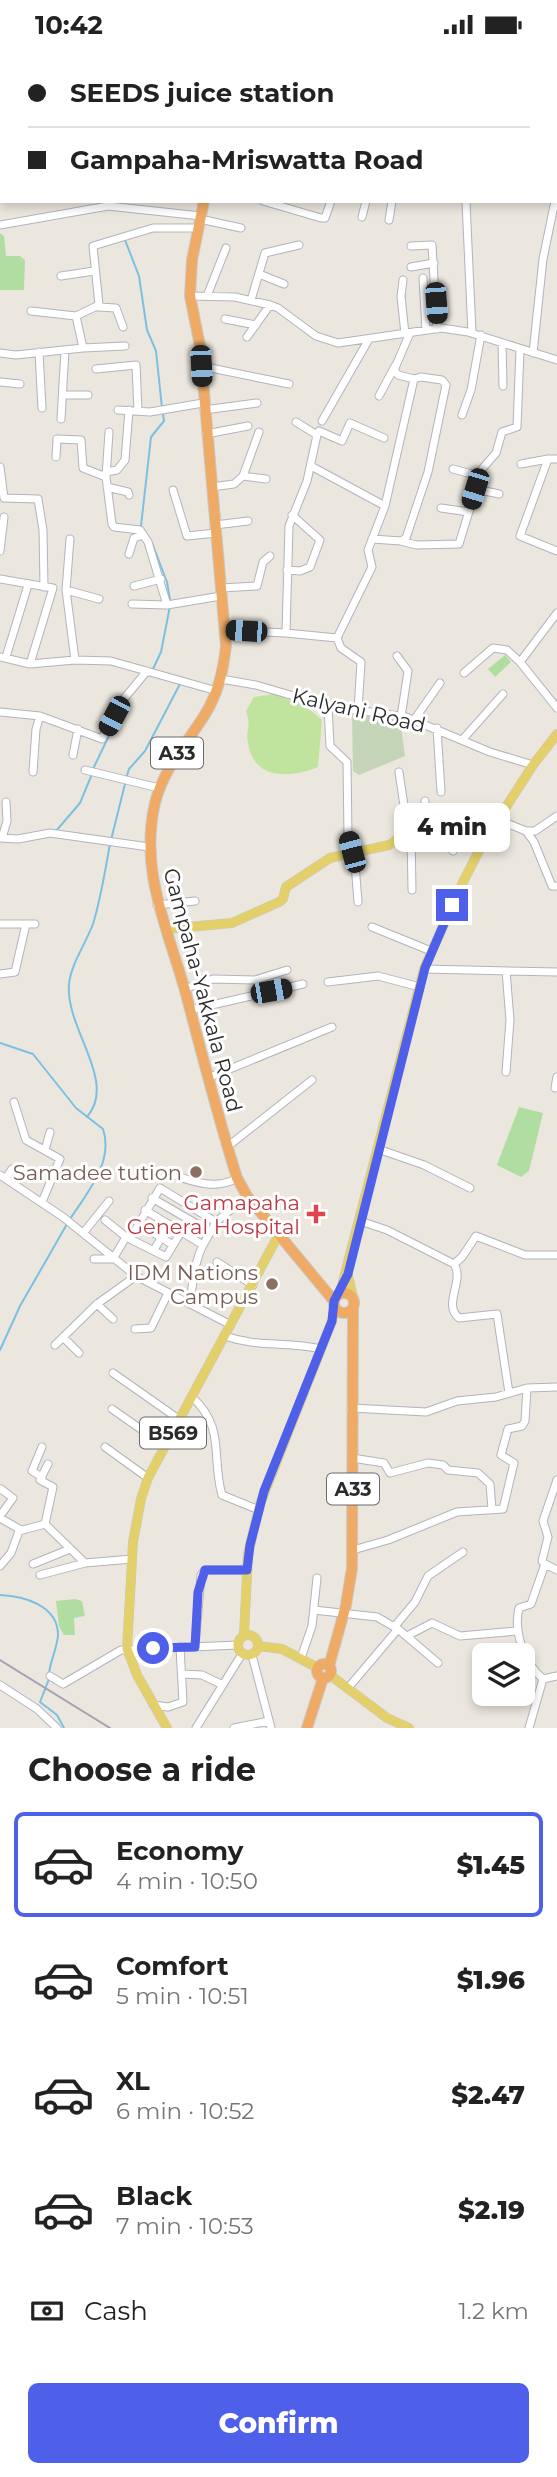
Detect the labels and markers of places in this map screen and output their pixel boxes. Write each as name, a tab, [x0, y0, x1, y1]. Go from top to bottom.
place label: Samadee tution	[13, 1160, 182, 1185]
marker: Samadee tution	[188, 1164, 204, 1180]
place label: Gamapaha General Hospital	[127, 1190, 300, 1239]
marker: Gamapaha General Hospital	[306, 1204, 326, 1224]
place label: IDM Nations Campus	[128, 1260, 258, 1309]
marker: IDM Nations Campus	[264, 1276, 280, 1292]

